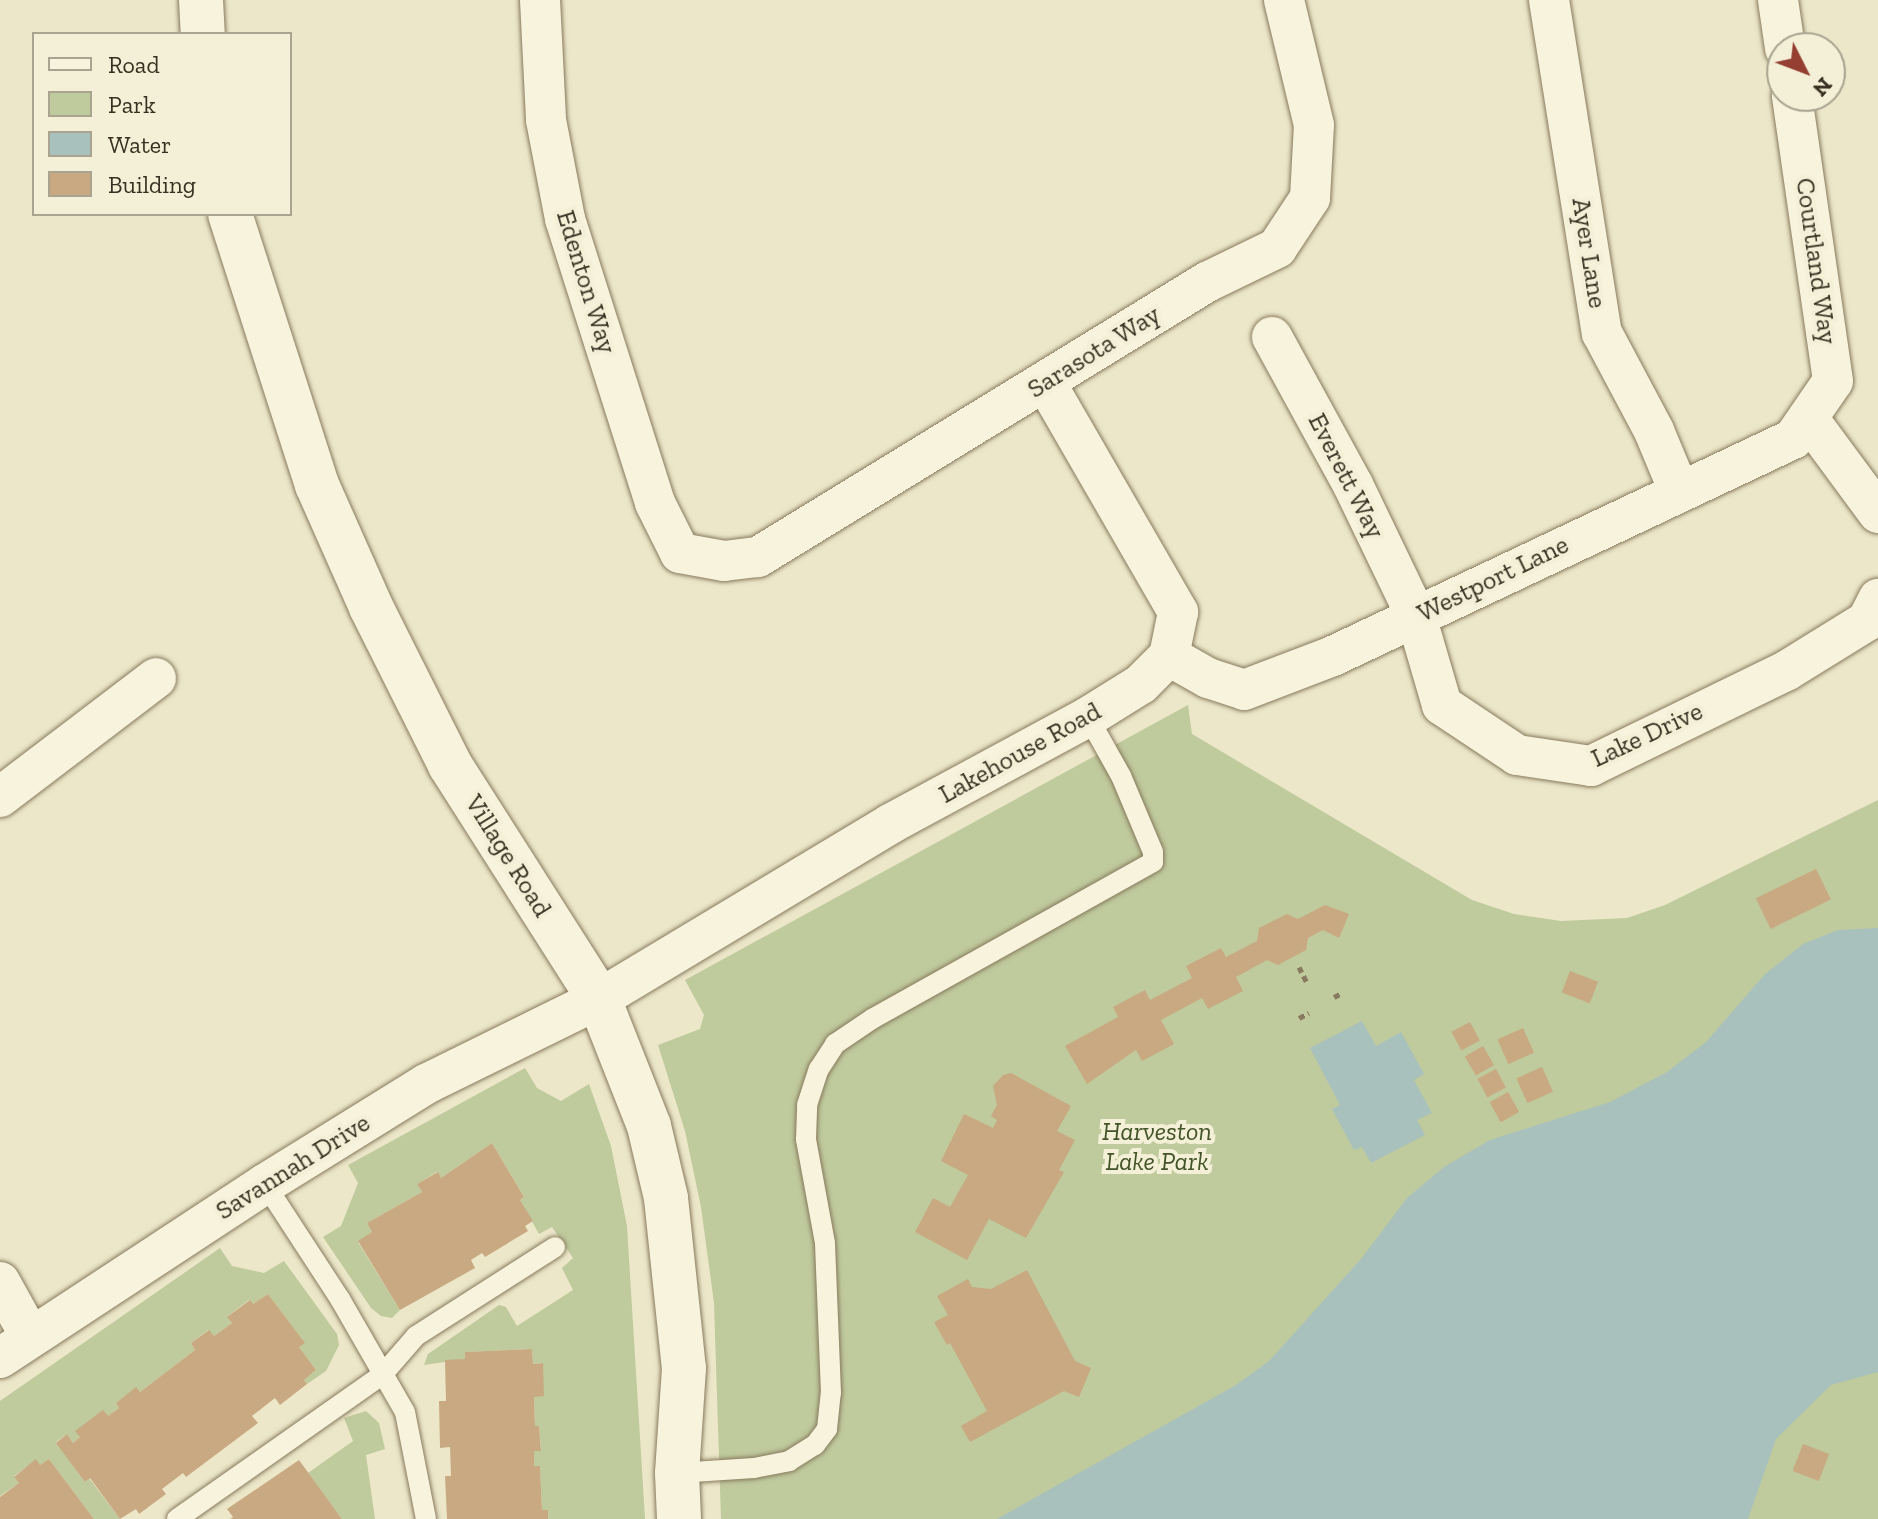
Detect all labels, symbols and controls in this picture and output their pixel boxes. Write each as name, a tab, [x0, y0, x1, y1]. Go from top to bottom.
legend	[32, 32, 292, 216]
north arrow	[1766, 32, 1846, 112]
text: Road	[108, 50, 160, 79]
text: N	[1807, 72, 1838, 102]
text: Park	[108, 90, 156, 119]
text: Water	[108, 130, 171, 159]
text: Building	[108, 170, 196, 199]
street label: Courtland Way	[1789, 176, 1843, 346]
street label: Ayer Lane	[1565, 195, 1613, 311]
street label: Edenton Way	[549, 206, 623, 358]
street label: Sarasota Way	[1022, 299, 1166, 405]
street label: Everett Way	[1301, 408, 1391, 544]
street label: Westport Lane	[1412, 529, 1574, 629]
street label: Lakehouse Road	[934, 696, 1106, 810]
street label: Lake Drive	[1586, 696, 1708, 774]
street label: Village Road	[458, 789, 558, 923]
street label: Savannah Drive	[210, 1107, 376, 1227]
park label: Harveston Lake Park	[1102, 1116, 1212, 1178]

